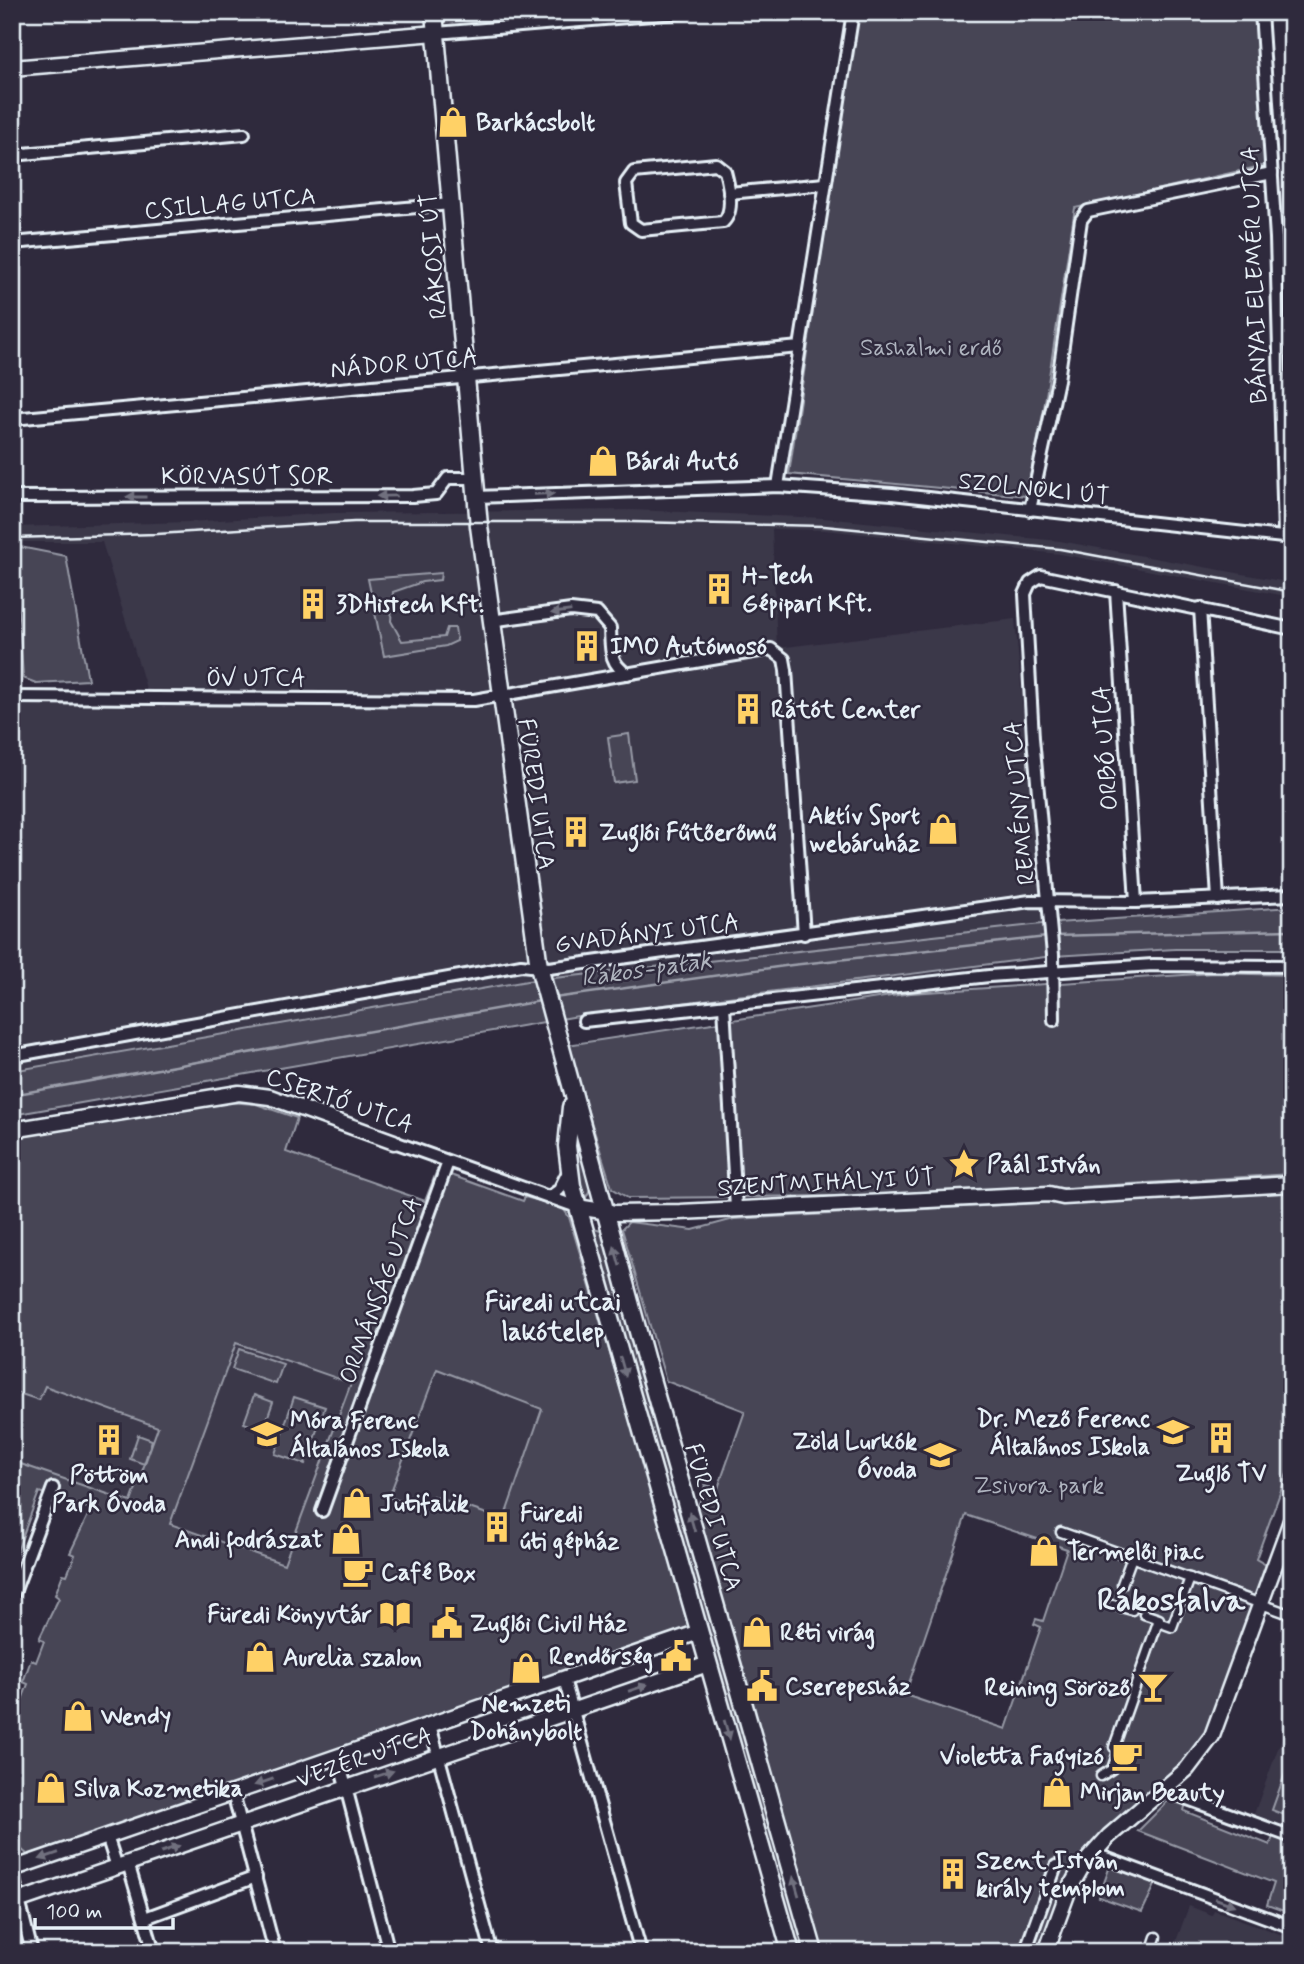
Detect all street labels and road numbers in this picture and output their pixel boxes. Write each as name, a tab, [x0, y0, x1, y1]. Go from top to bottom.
street label: BÁNYAI ELEMÉR UTCA	[1234, 146, 1275, 404]
street label: CSILLAG UTCA	[143, 182, 317, 227]
street label: RÁKOSI ÚT	[413, 191, 455, 320]
street label: NÁDOR UTCA	[329, 342, 479, 386]
street label: KÖRVASÚT SOR	[161, 462, 333, 493]
street label: SZOLNOKI ÚT	[957, 466, 1111, 513]
street label: ÖV UTCA	[206, 664, 306, 695]
street label: ORBÓ UTCA	[1087, 684, 1126, 811]
street label: FÜREDI UTCA	[510, 717, 561, 872]
street label: REMÉNY UTCA	[996, 720, 1043, 886]
street label: GVADÁNYI UTCA	[553, 907, 741, 961]
street label: CSERTŐ UTCA	[262, 1061, 418, 1141]
street label: SZENTMIHÁLYI ÚT	[716, 1161, 936, 1205]
street label: ORMÁNSÁG UTCA	[332, 1192, 430, 1388]
street label: FÜREDI UTCA	[677, 1440, 748, 1595]
street label: VEZÉR UTCA	[292, 1719, 437, 1796]

